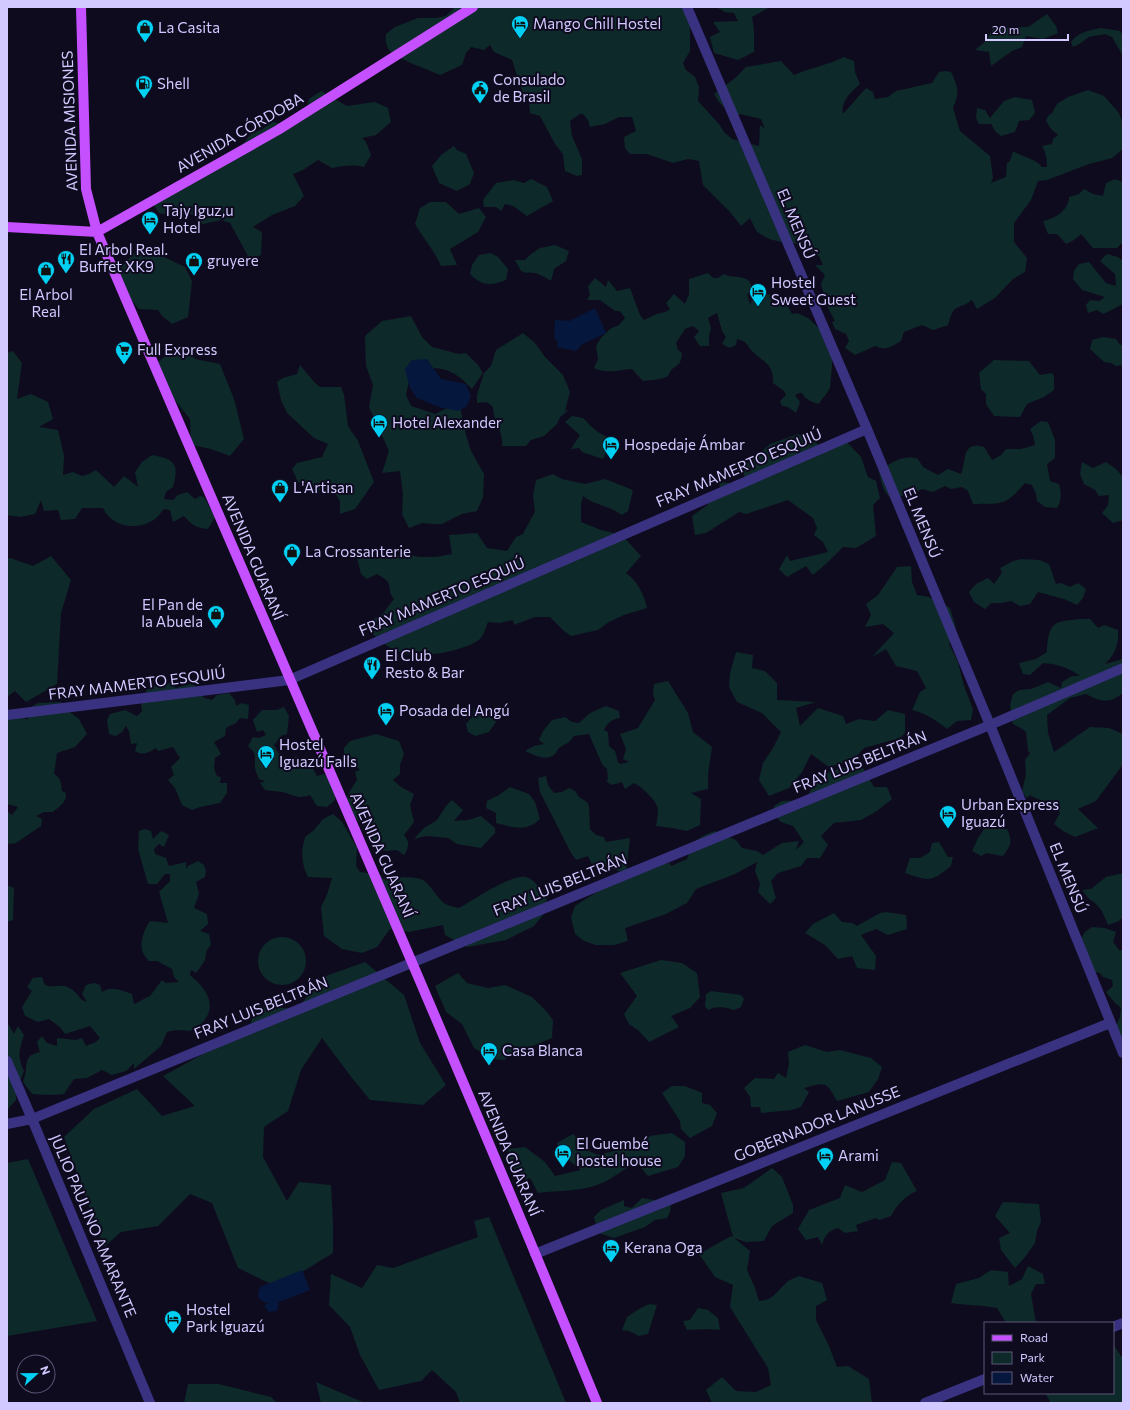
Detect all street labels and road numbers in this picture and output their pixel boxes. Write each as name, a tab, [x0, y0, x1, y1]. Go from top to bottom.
street label: AVENIDA MISIONES	[58, 50, 80, 192]
street label: AVENIDA CÓRDOBA	[172, 88, 306, 176]
street label: EL MENSÚ	[774, 185, 821, 262]
street label: FRAY MAMERTO ESQUIÚ	[653, 423, 824, 510]
street label: EL MENSÚ	[901, 484, 946, 561]
street label: AVENIDA GUARANÍ	[219, 490, 290, 623]
street label: FRAY MAMERTO ESQUIÚ	[356, 552, 527, 639]
street label: FRAY MAMERTO ESQUIÚ	[47, 662, 227, 703]
street label: FRAY LUIS BELTRÁN	[790, 725, 929, 796]
street label: AVENIDA GUARANÍ	[347, 789, 420, 921]
street label: EL MENSÚ	[1047, 839, 1092, 916]
street label: FRAY LUIS BELTRÁN	[490, 848, 629, 919]
street label: FRAY LUIS BELTRÁN	[191, 971, 330, 1042]
street label: GOBERNADOR LANUSSE	[731, 1081, 902, 1165]
street label: AVENIDA GUARANÍ	[475, 1086, 546, 1219]
street label: JULIO PAULINO AMARANTE	[47, 1131, 141, 1320]

